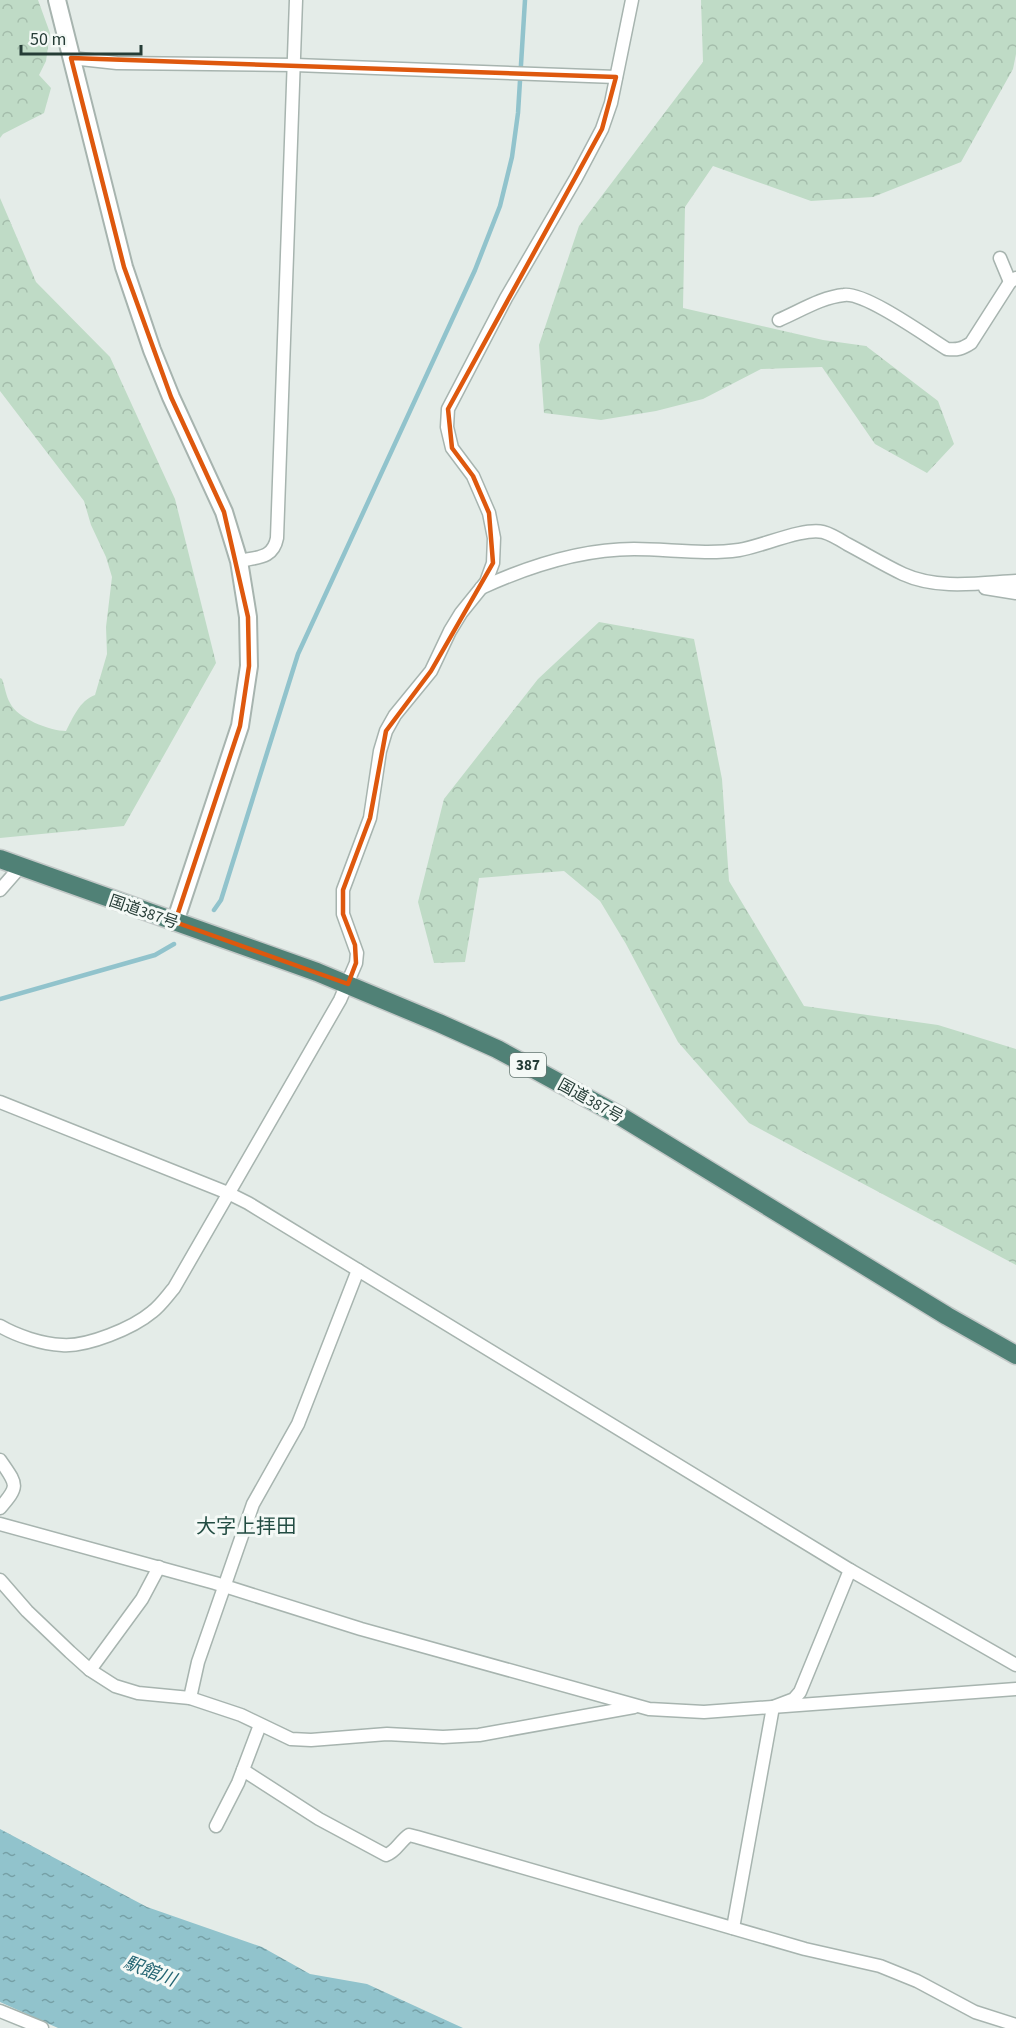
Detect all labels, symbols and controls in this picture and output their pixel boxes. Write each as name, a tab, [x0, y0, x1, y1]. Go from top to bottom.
scale bar	[21, 18, 141, 56]
text: 50 m	[30, 27, 66, 52]
street label: 国道387号	[106, 890, 181, 934]
road number: 387	[510, 1053, 546, 1077]
street label: 国道387号	[554, 1074, 627, 1128]
district label: 大字上拝田	[196, 1513, 296, 1541]
water label: 駅館川	[120, 1950, 181, 1994]

